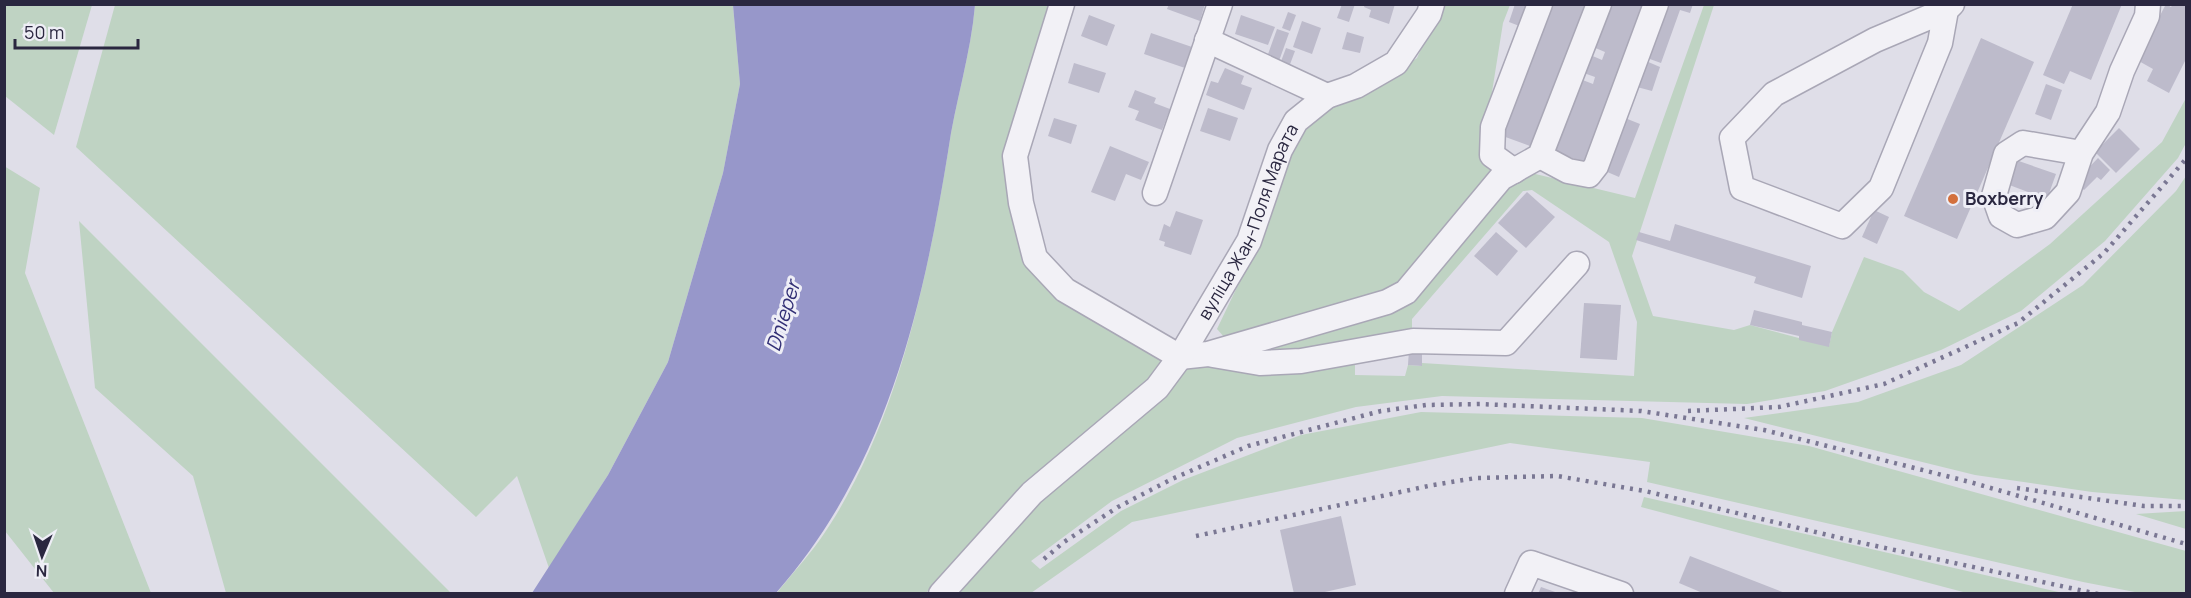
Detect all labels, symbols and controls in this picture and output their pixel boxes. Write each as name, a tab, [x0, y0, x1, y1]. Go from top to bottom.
scale bar	[15, 12, 138, 50]
text: 50 m	[24, 20, 64, 44]
street label: вуліца Жан-Поля Марата	[1192, 119, 1303, 324]
place label: Boxberry	[1965, 186, 2043, 210]
marker: Boxberry	[1946, 192, 1960, 206]
water label: Dnieper	[759, 275, 807, 354]
north arrow	[12, 526, 72, 586]
text: N	[35, 560, 48, 582]

